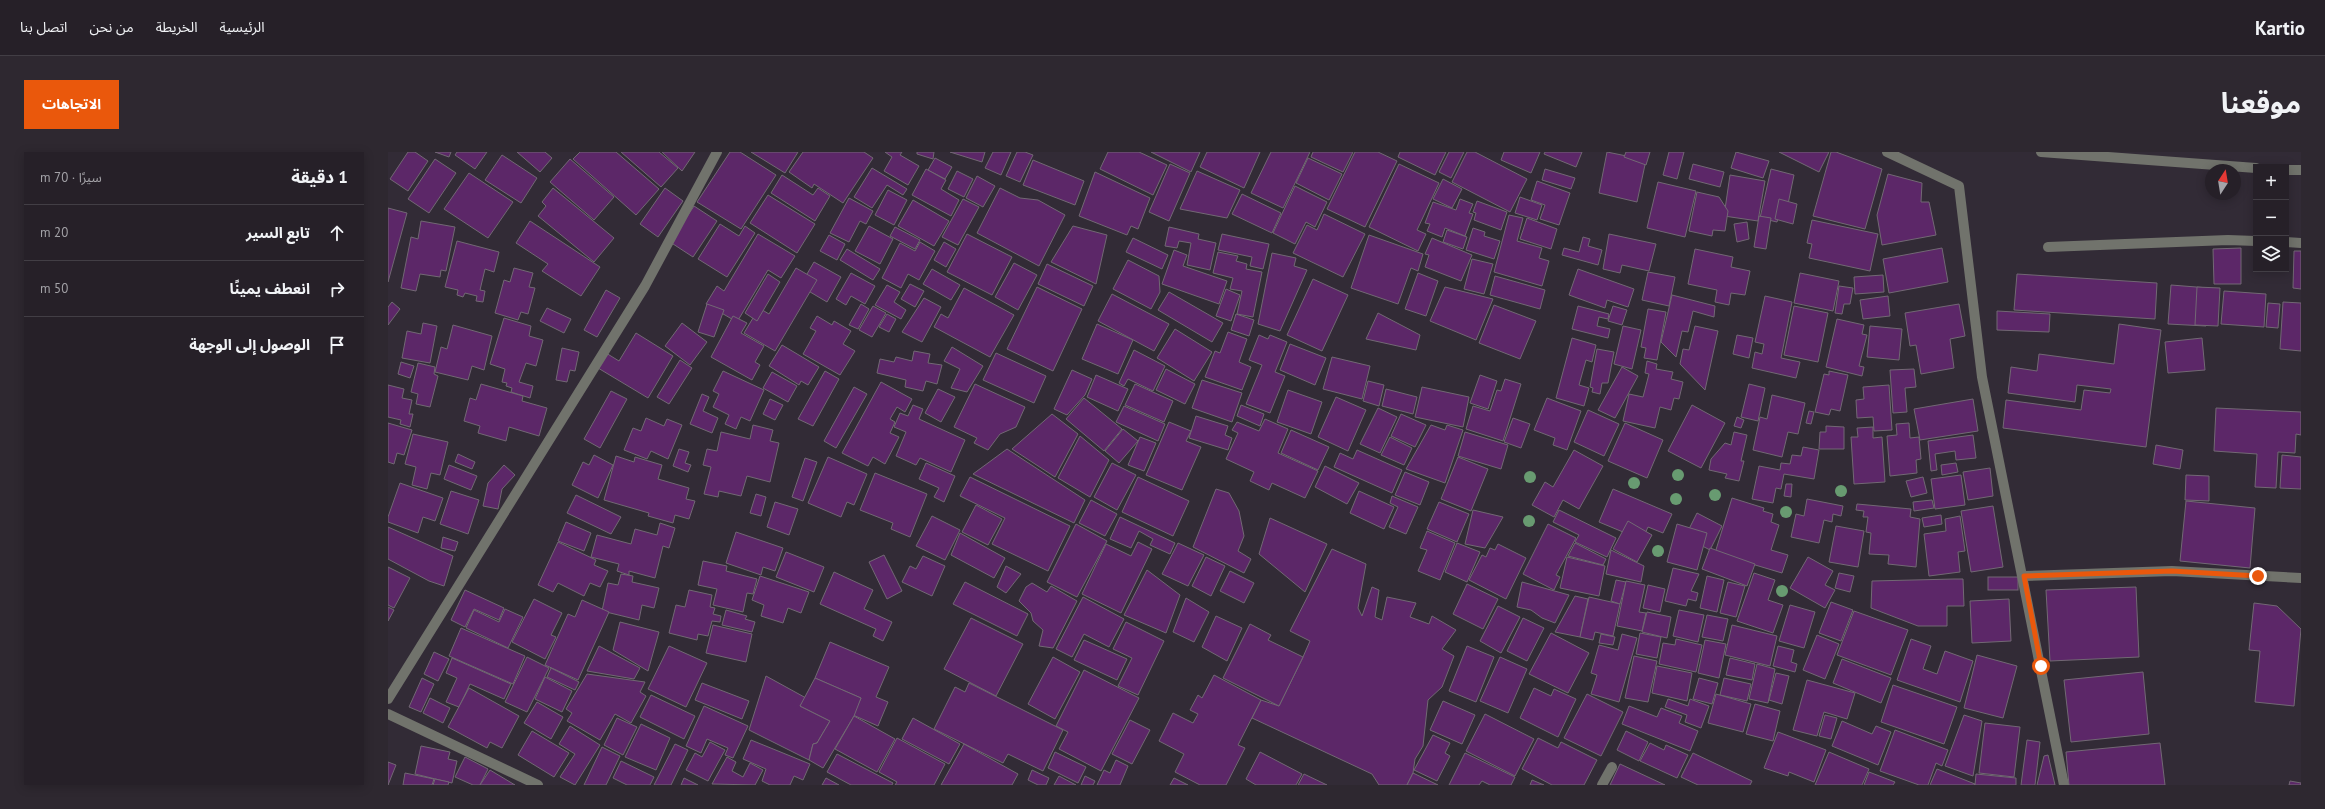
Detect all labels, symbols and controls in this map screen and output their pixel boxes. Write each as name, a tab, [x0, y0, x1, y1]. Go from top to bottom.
text: Kartio	[2255, 16, 2305, 40]
text: اتصل بنا	[20, 18, 67, 36]
text: من نحن	[89, 18, 134, 36]
text: الخريطة	[156, 18, 198, 36]
text: الرئيسية	[220, 18, 265, 36]
button: الاتجاهات	[24, 80, 119, 129]
text: موقعنا	[2221, 84, 2301, 121]
north arrow	[2205, 164, 2241, 200]
map controls	[2253, 164, 2289, 272]
button: +	[2253, 164, 2289, 200]
text: 1 دقيقة	[291, 166, 348, 188]
text: سيرًا · 70 m	[40, 169, 102, 186]
button: −	[2253, 200, 2289, 236]
icon: ahead	[326, 222, 348, 244]
text: تابع السير	[246, 223, 310, 242]
text: 20 m	[40, 224, 68, 241]
button: layers	[2253, 236, 2289, 272]
icon: right	[326, 278, 348, 300]
text: انعطف يمينًا	[230, 279, 310, 298]
text: 50 m	[40, 280, 68, 297]
icon: arrive	[326, 334, 348, 356]
text: الوصول إلى الوجهة	[189, 335, 310, 354]
route end	[2249, 567, 2267, 585]
route start	[2032, 657, 2050, 675]

